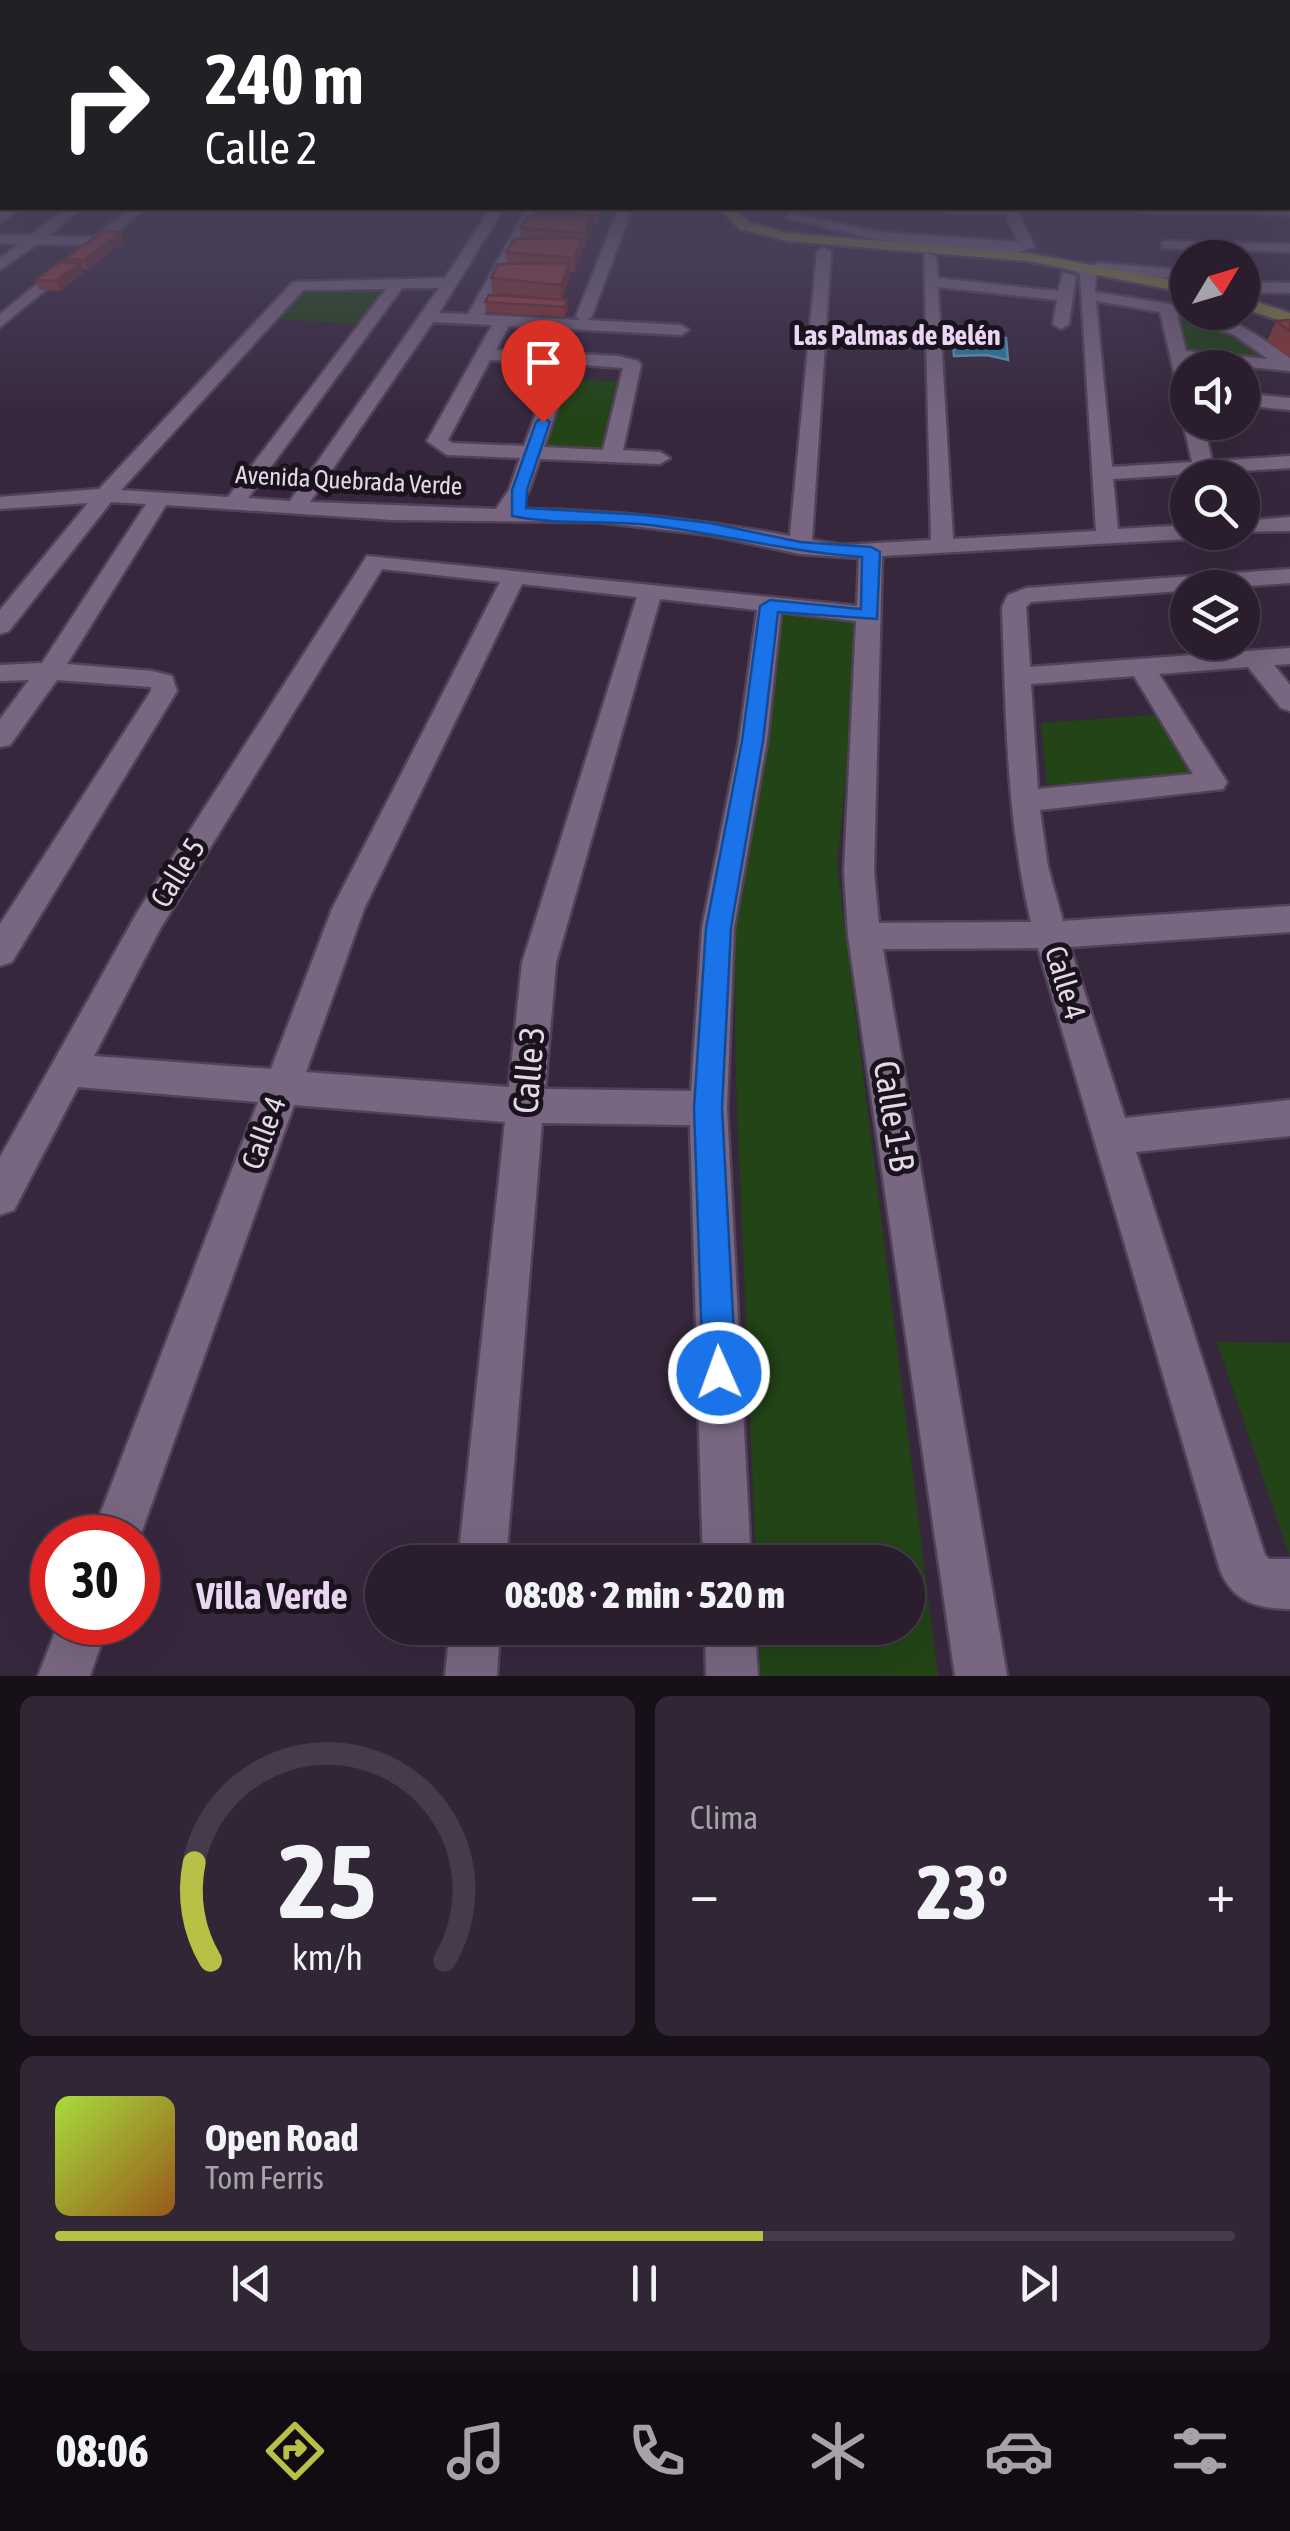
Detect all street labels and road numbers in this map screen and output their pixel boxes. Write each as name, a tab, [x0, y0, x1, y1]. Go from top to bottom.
street label: Avenida Quebrada Verde	[235, 460, 463, 500]
street label: Calle 5	[143, 832, 211, 913]
street label: Calle 4	[1039, 942, 1093, 1023]
street label: Calle 3	[504, 1025, 552, 1115]
street label: Calle 1-B	[867, 1058, 923, 1174]
street label: Calle 4	[234, 1092, 292, 1174]

